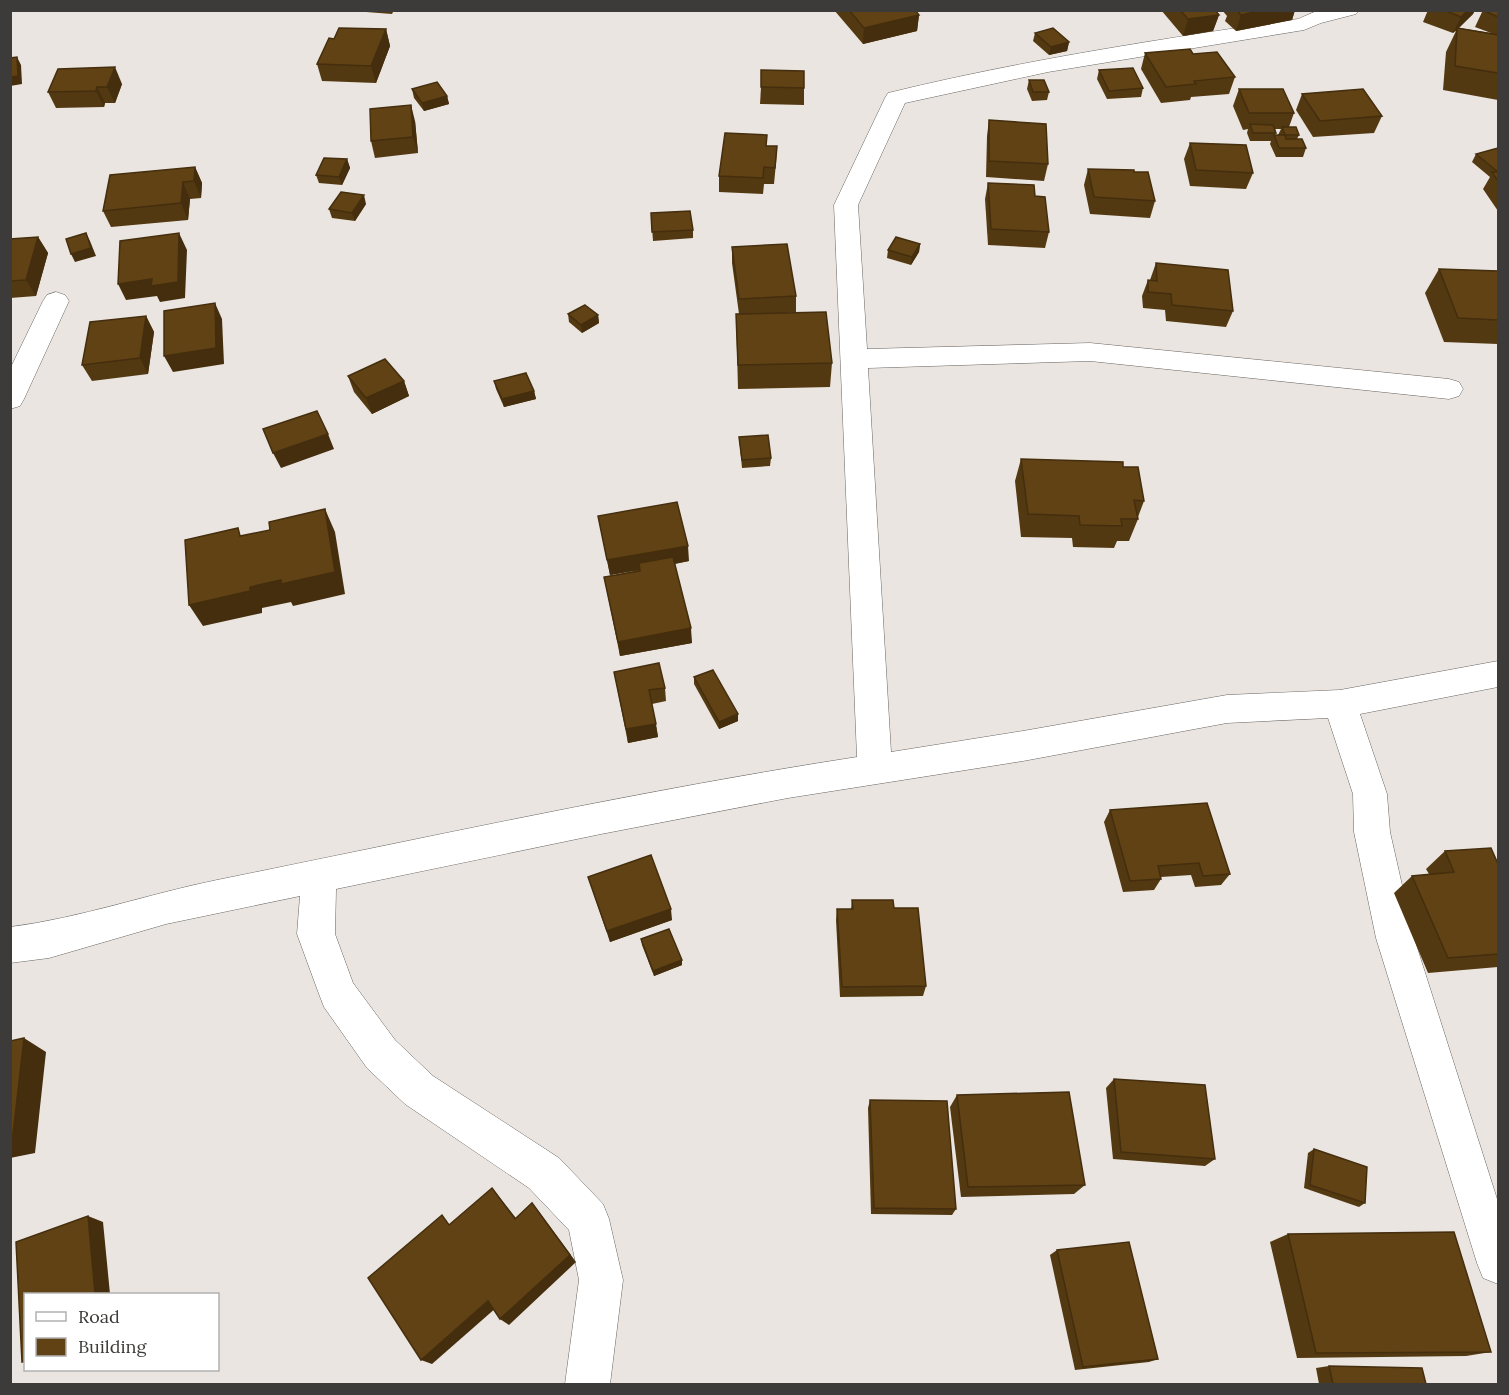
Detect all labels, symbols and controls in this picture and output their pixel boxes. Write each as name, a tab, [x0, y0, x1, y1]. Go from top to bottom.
legend	[24, 1293, 219, 1371]
text: Road	[78, 1305, 120, 1328]
text: Building	[78, 1335, 148, 1358]

